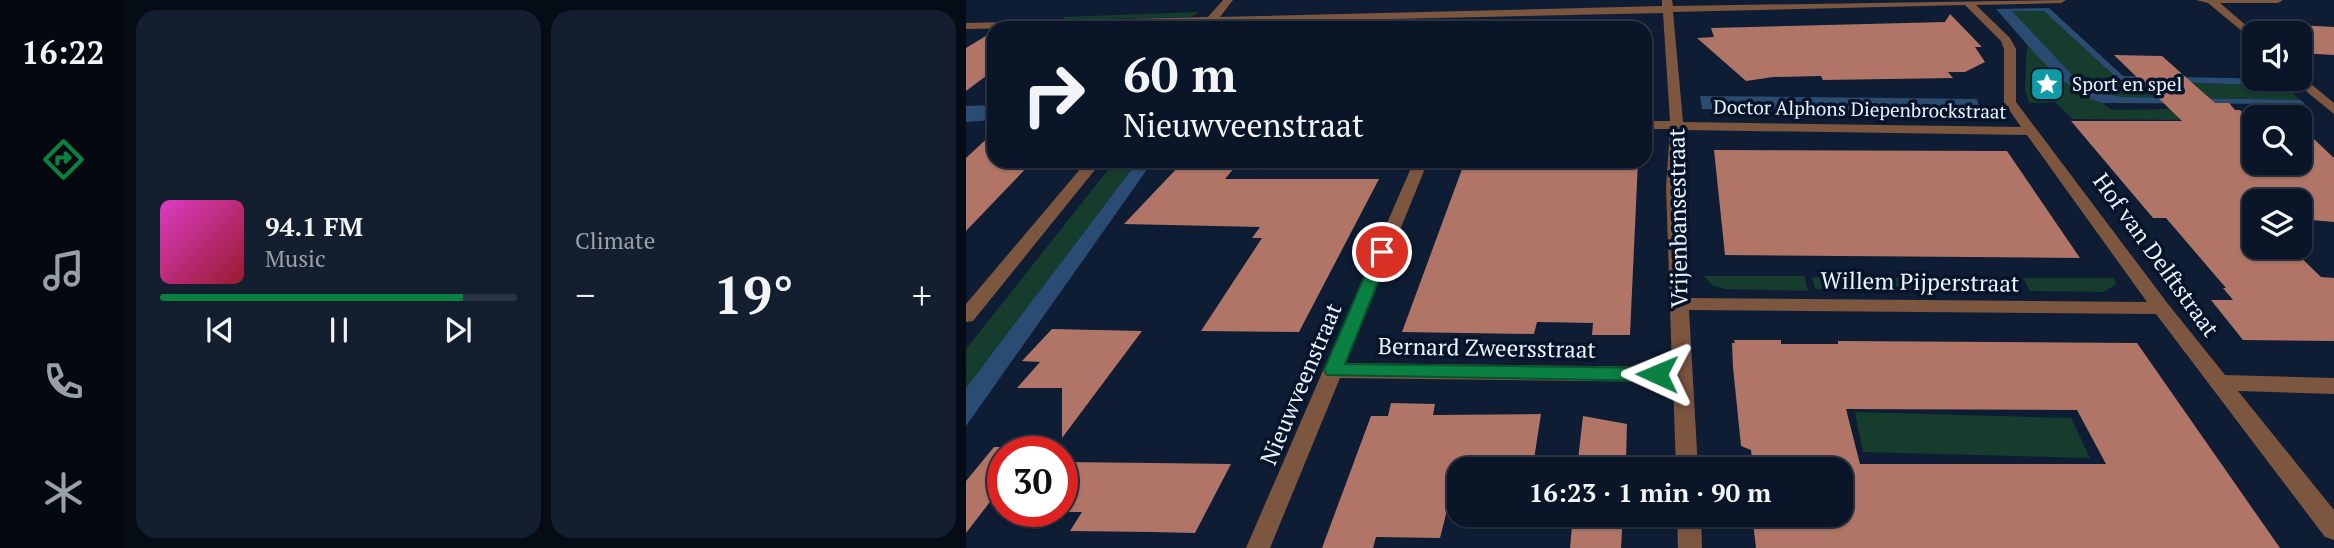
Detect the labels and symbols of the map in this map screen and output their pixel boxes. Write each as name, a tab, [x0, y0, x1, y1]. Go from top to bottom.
place icon: Sport en spel	[2028, 65, 2066, 103]
place label: Sport en spel	[2072, 71, 2182, 96]
street label: Doctor Alphons Diepenbrockstraat	[1713, 93, 2007, 124]
street label: Vrijenbansestraat	[1660, 127, 1695, 308]
street label: Hof van Delftstraat	[2086, 167, 2227, 343]
pin	[1352, 222, 1412, 282]
street label: Willem Pijperstraat	[1820, 264, 2020, 299]
street label: Nieuwveenstraat	[1252, 298, 1349, 470]
street label: Bernard Zweersstraat	[1378, 330, 1597, 365]
position arrow	[1620, 337, 1694, 411]
speed limit sign: 30	[987, 436, 1078, 527]

